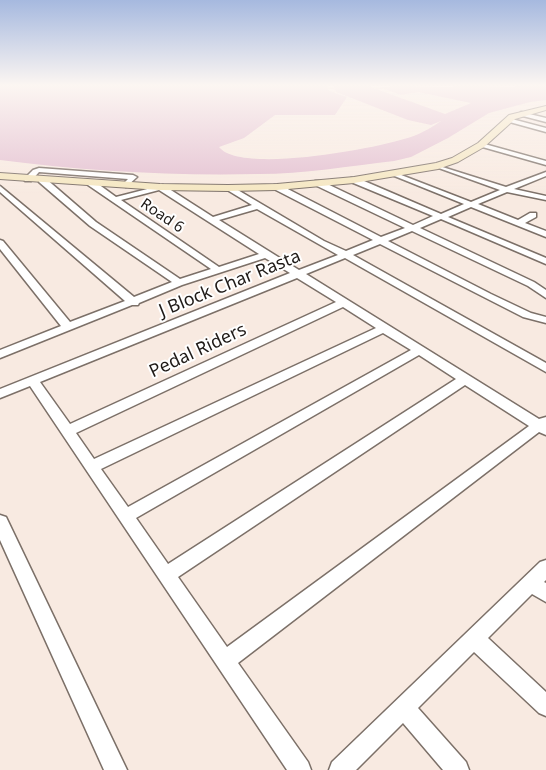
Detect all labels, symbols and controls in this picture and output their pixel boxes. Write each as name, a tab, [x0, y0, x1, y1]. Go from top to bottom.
street label: Road 6	[137, 195, 187, 237]
street label: J Block Char Rasta	[156, 246, 304, 322]
street label: Pedal Riders	[146, 319, 250, 383]

